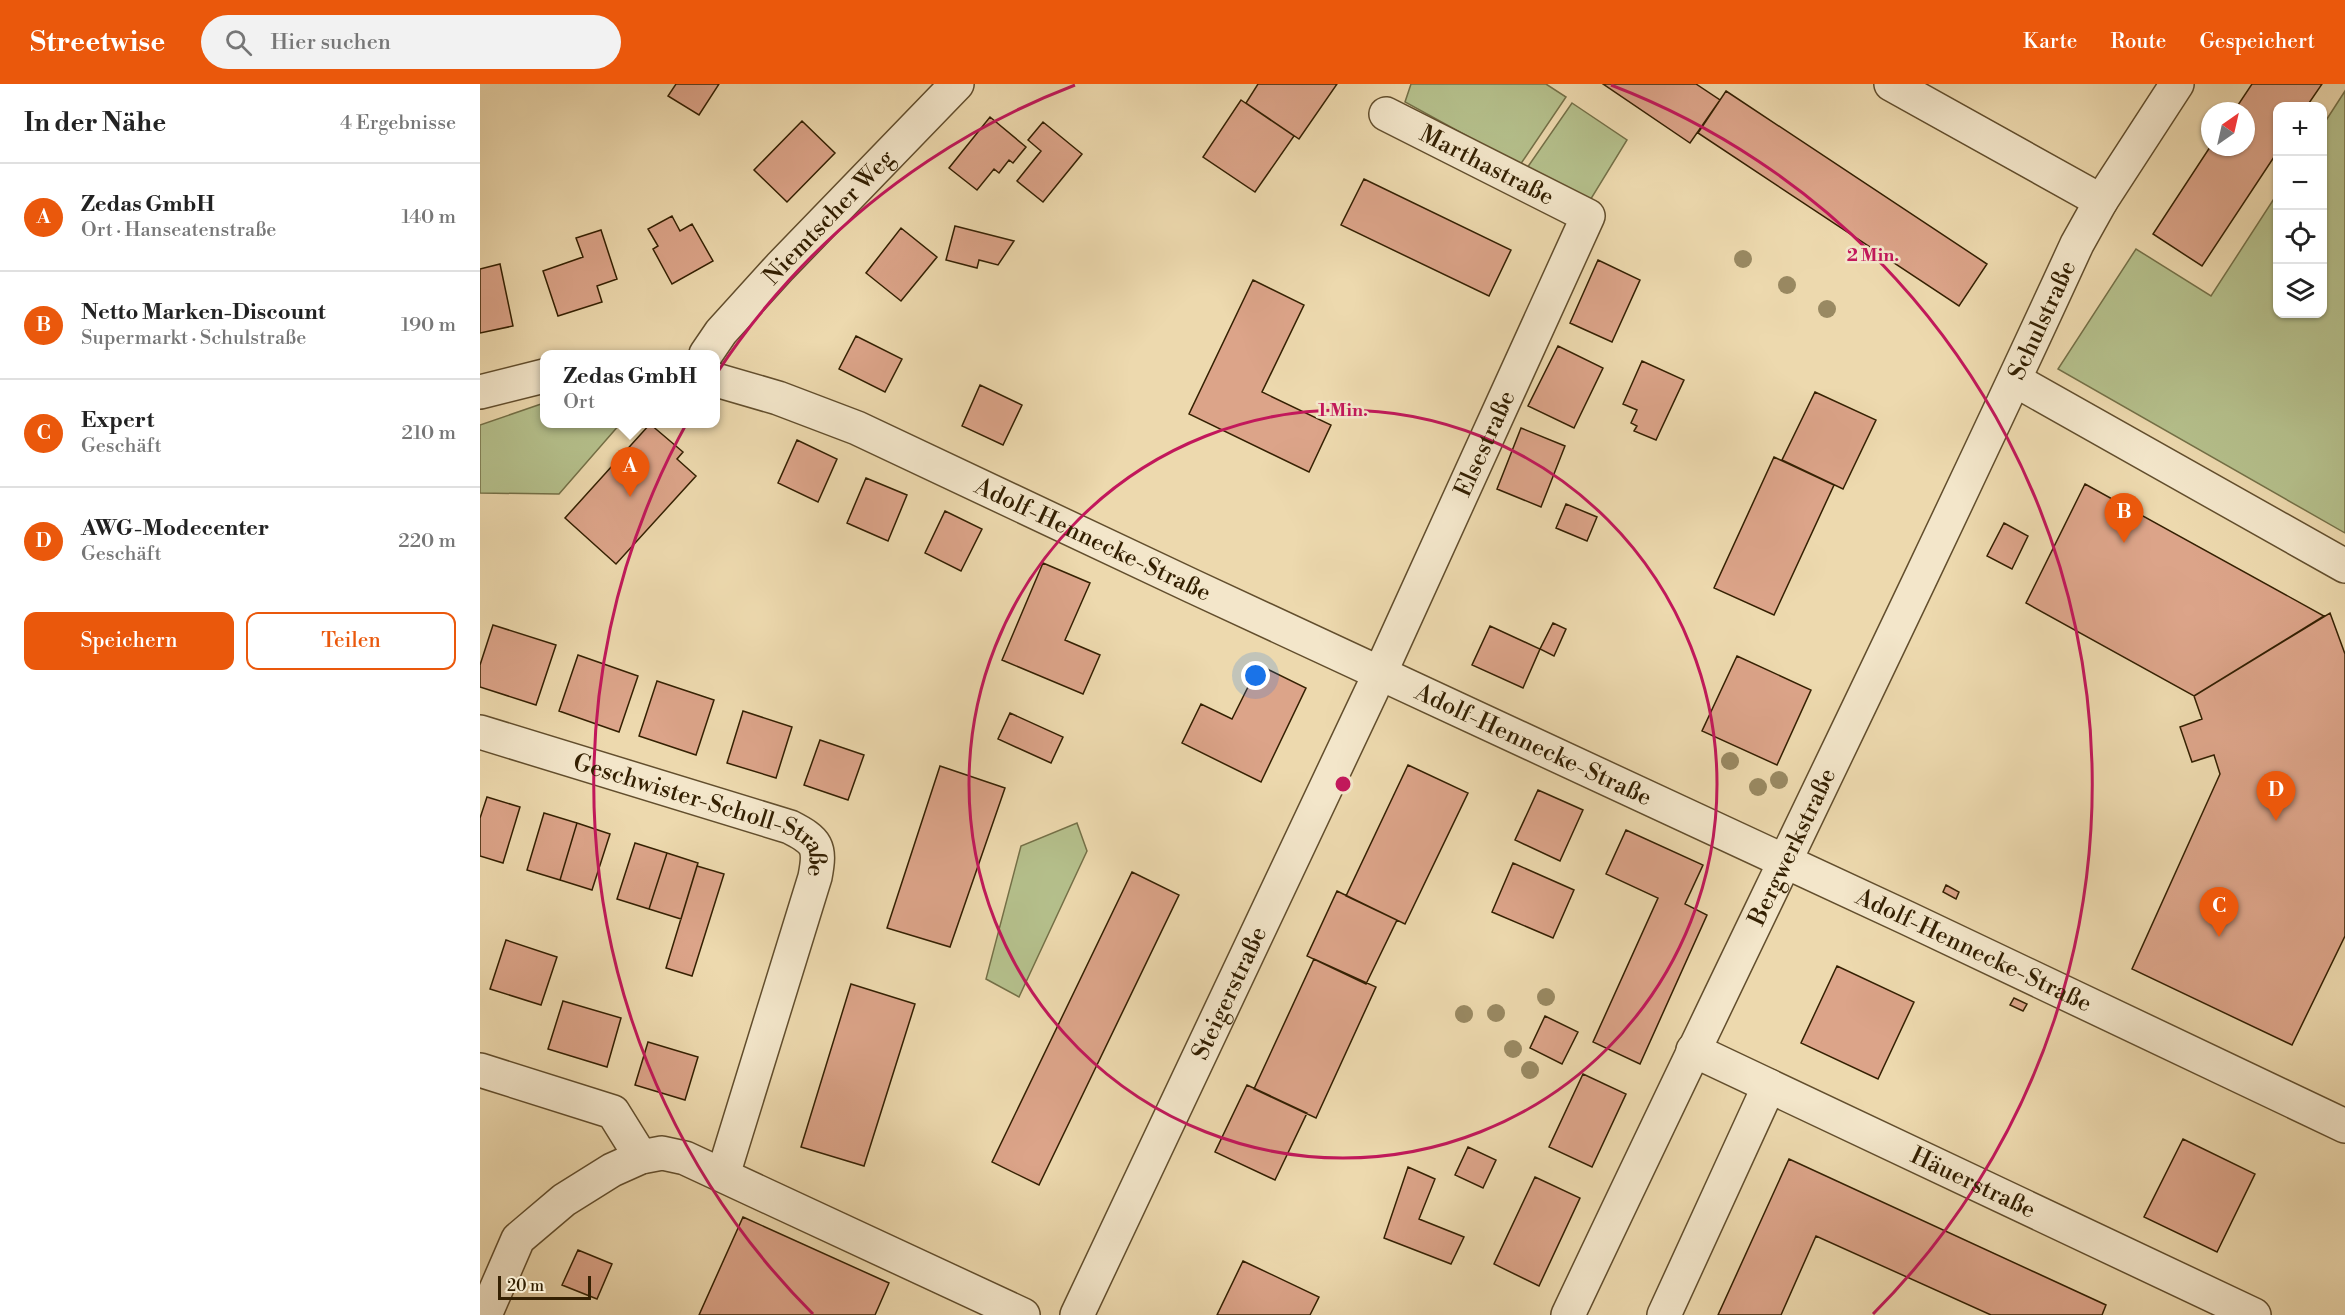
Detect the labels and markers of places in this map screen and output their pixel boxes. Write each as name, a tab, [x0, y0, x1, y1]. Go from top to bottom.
pin: A	[610, 448, 650, 497]
pin: B	[2104, 494, 2144, 543]
pin: D	[2256, 772, 2296, 821]
centre of rings	[1333, 774, 1353, 794]
pin: C	[2200, 888, 2238, 937]

